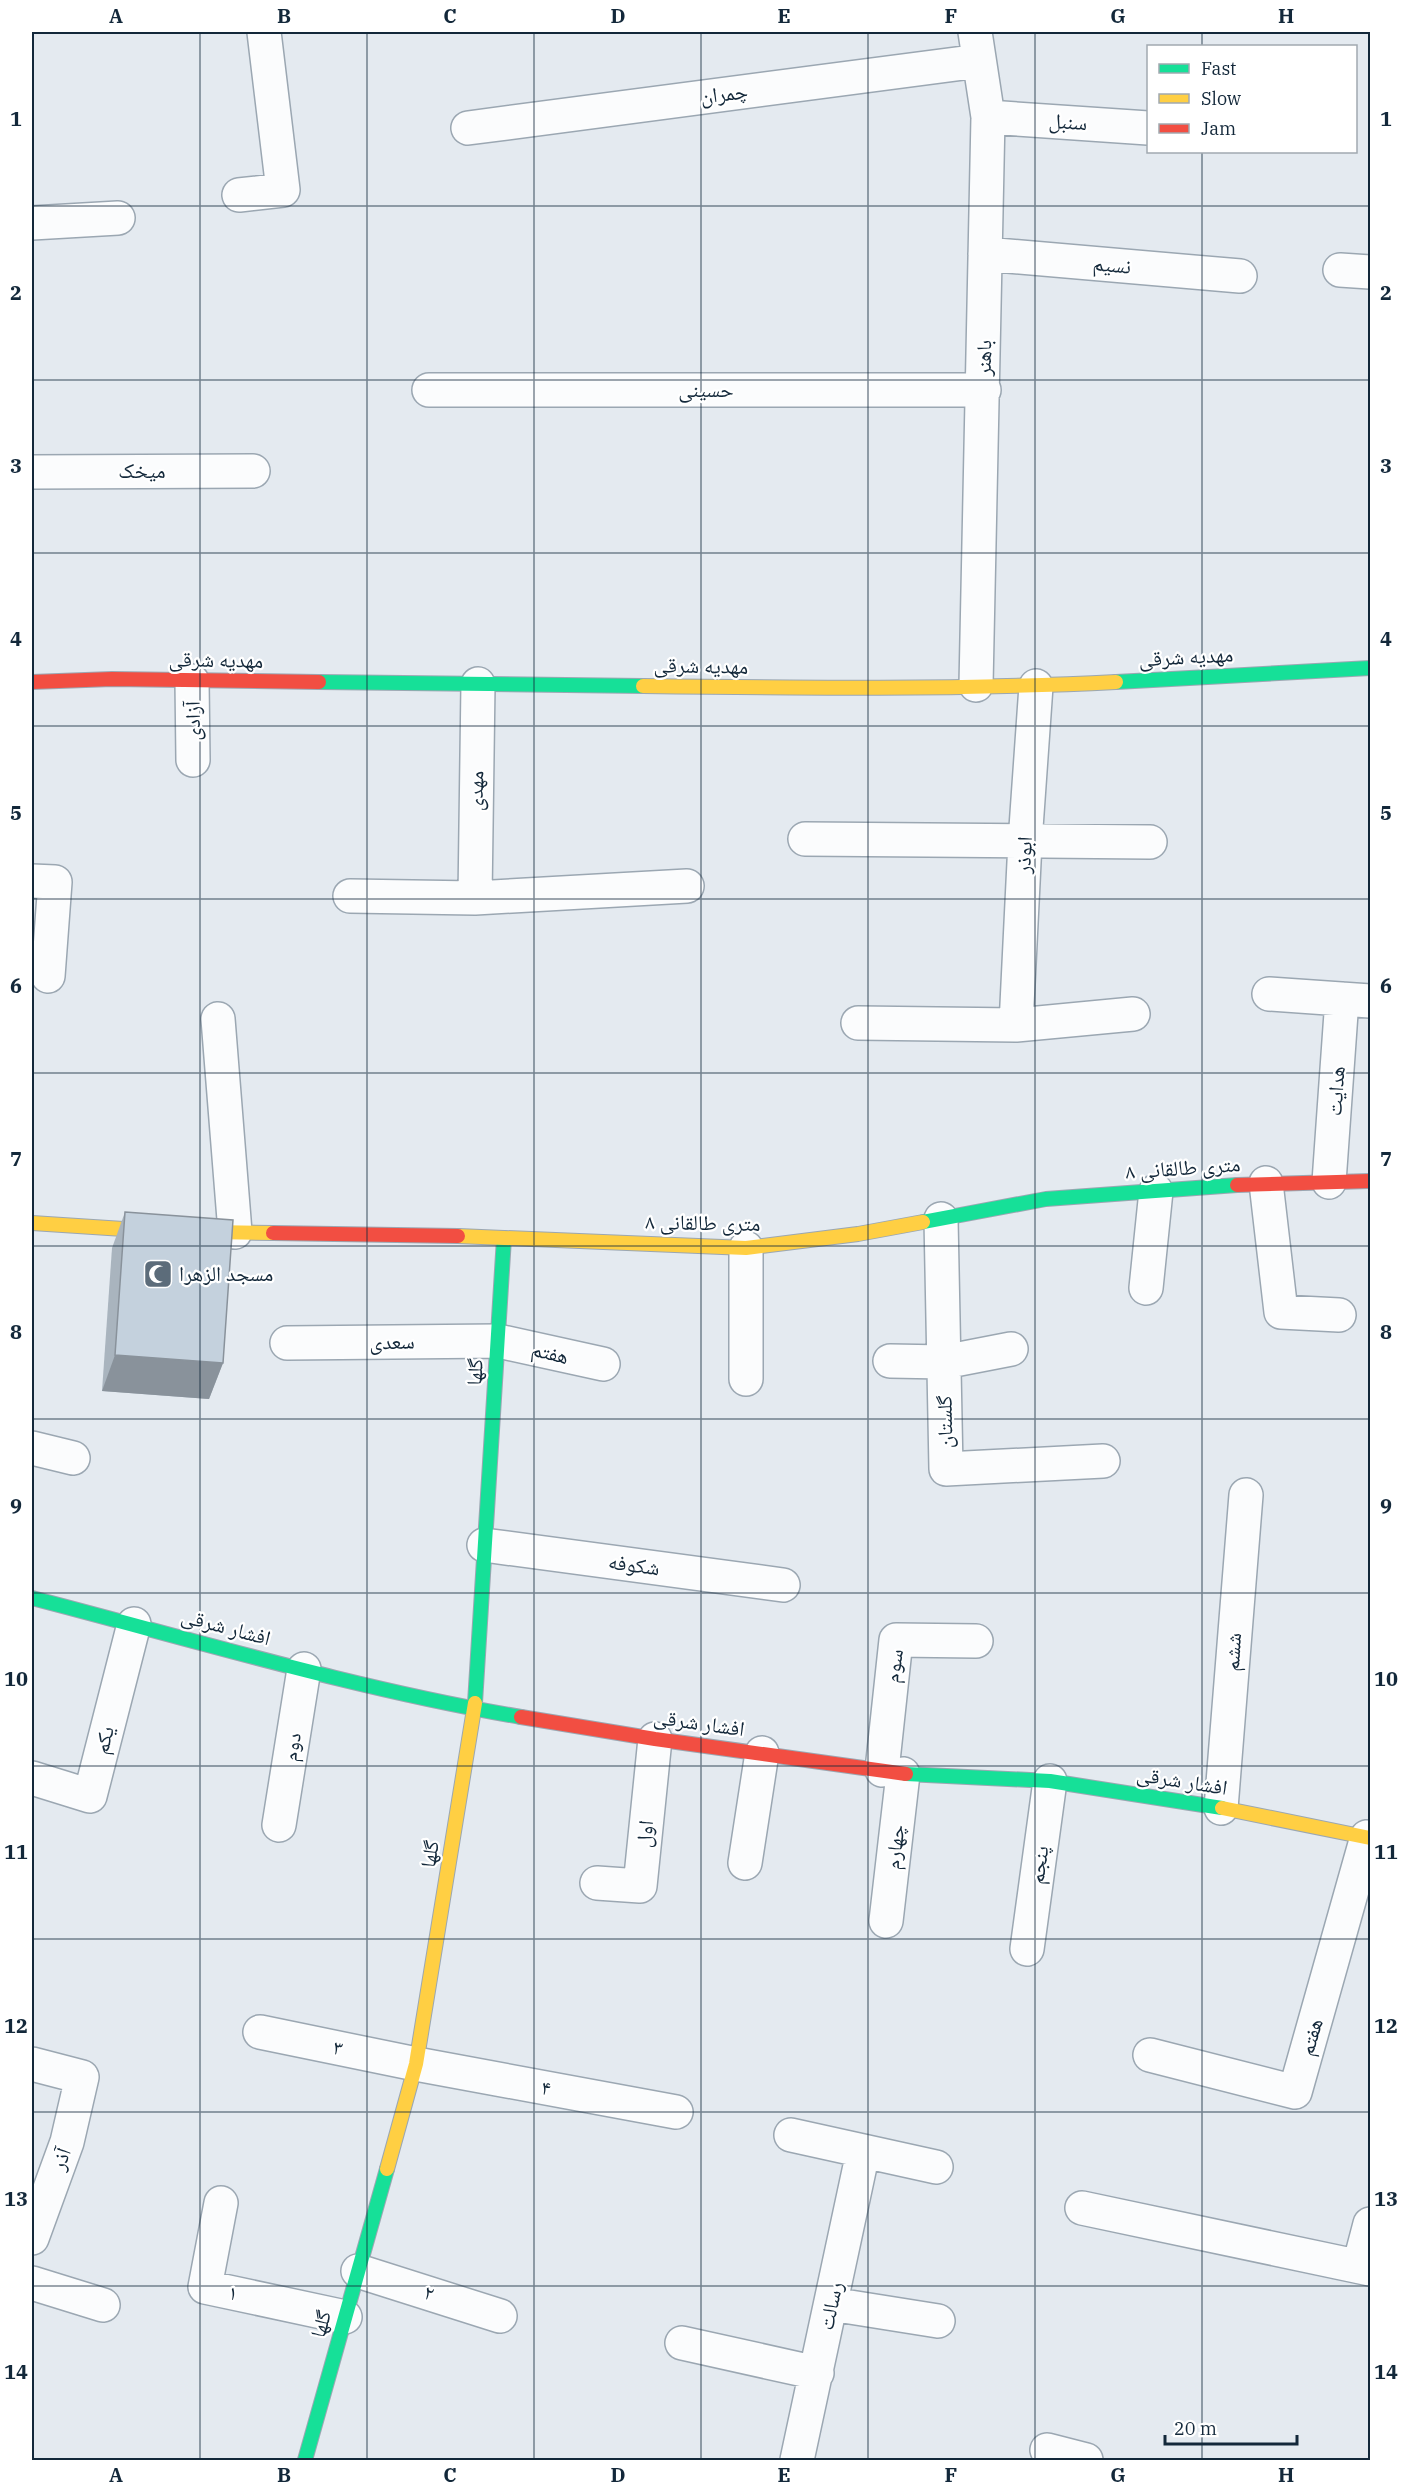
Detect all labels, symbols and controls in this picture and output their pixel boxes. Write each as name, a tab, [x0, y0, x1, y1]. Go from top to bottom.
text: A	[109, 2, 123, 29]
text: B	[277, 2, 291, 29]
text: C	[443, 2, 457, 29]
text: D	[610, 2, 626, 29]
text: E	[777, 2, 791, 29]
text: F	[945, 2, 957, 29]
text: G	[1110, 2, 1126, 29]
text: H	[1278, 2, 1294, 29]
legend	[1147, 45, 1357, 153]
text: Fast	[1201, 57, 1236, 80]
street label: چمران	[698, 76, 749, 110]
text: Slow	[1201, 87, 1241, 110]
text: 1	[10, 105, 22, 132]
text: 1	[1380, 105, 1392, 132]
street label: سنبل	[1048, 106, 1088, 136]
text: Jam	[1201, 117, 1236, 140]
street label: نسیم	[1092, 248, 1132, 281]
text: 2	[10, 279, 22, 306]
text: 2	[1380, 279, 1392, 306]
street label: باهنر	[969, 340, 997, 377]
street label: حسینی	[678, 375, 734, 403]
text: 3	[10, 452, 22, 479]
text: 3	[1380, 452, 1392, 479]
street label: میخک	[118, 456, 166, 484]
text: 4	[10, 625, 22, 652]
text: 4	[1380, 625, 1392, 652]
street label: مهدیه شرقی	[1138, 640, 1234, 672]
street label: مهدیه شرقی	[168, 644, 264, 674]
street label: مهدیه شرقی	[653, 650, 749, 680]
street label: آزادی	[178, 700, 206, 741]
street label: مهدی	[461, 770, 489, 811]
text: 5	[10, 799, 22, 826]
text: 5	[1380, 799, 1392, 826]
street label: ابوذر	[1008, 836, 1038, 875]
text: 6	[10, 972, 22, 999]
text: 6	[1380, 972, 1392, 999]
street label: هدایت	[1319, 1065, 1351, 1117]
text: 7	[10, 1145, 22, 1172]
text: 7	[1380, 1145, 1392, 1172]
street label: ۸ متری طالقانی	[1125, 1149, 1241, 1185]
street label: ۸ متری طالقانی	[645, 1207, 761, 1237]
mosque icon: مسجد الزهرا	[142, 1258, 174, 1290]
place label: مسجد الزهرا	[179, 1259, 273, 1287]
text: 8	[10, 1318, 22, 1345]
text: 8	[1380, 1318, 1392, 1345]
street label: سعدی	[369, 1327, 415, 1355]
street label: هفتم	[529, 1334, 572, 1371]
street label: گلها	[459, 1357, 489, 1386]
street label: گلستان	[930, 1395, 958, 1449]
text: 9	[10, 1492, 22, 1519]
text: 9	[1380, 1492, 1392, 1519]
street label: شکوفه	[607, 1547, 662, 1581]
street label: افشار شرقی	[178, 1601, 274, 1651]
street label: ششم	[1217, 1632, 1248, 1672]
street label: سوم	[877, 1647, 910, 1685]
text: 10	[4, 1665, 28, 1692]
text: 10	[1374, 1665, 1398, 1692]
street label: افشار شرقی	[652, 1702, 746, 1742]
street label: یکم	[86, 1723, 121, 1757]
street label: دوم	[275, 1730, 308, 1763]
street label: افشار شرقی	[1135, 1759, 1230, 1801]
street label: اول	[629, 1819, 659, 1849]
street label: چهارم	[877, 1823, 912, 1871]
text: 11	[4, 1838, 28, 1865]
street label: گلها	[413, 1838, 445, 1869]
text: 11	[1374, 1838, 1398, 1865]
street label: پنجم	[1021, 1844, 1056, 1886]
text: 12	[4, 2012, 28, 2039]
text: 12	[1374, 2012, 1398, 2039]
street label: هفتم	[1291, 2015, 1330, 2059]
street label: ۳	[331, 2032, 346, 2062]
street label: ۴	[539, 2072, 553, 2102]
street label: آذر	[43, 2143, 77, 2175]
text: 13	[4, 2185, 28, 2212]
text: 13	[1374, 2185, 1398, 2212]
street label: ۱	[226, 2277, 241, 2307]
street label: ۲	[421, 2277, 438, 2307]
street label: رسالت	[811, 2279, 849, 2333]
street label: گلها	[303, 2307, 337, 2341]
text: 14	[4, 2358, 28, 2385]
text: 14	[1374, 2358, 1398, 2385]
scale bar	[1165, 2408, 1297, 2446]
text: 20 m	[1174, 2417, 1217, 2440]
text: A	[109, 2461, 123, 2488]
text: B	[277, 2461, 291, 2488]
text: C	[443, 2461, 457, 2488]
text: D	[610, 2461, 626, 2488]
text: E	[777, 2461, 791, 2488]
text: F	[945, 2461, 957, 2488]
text: G	[1110, 2461, 1126, 2488]
text: H	[1278, 2461, 1294, 2488]

